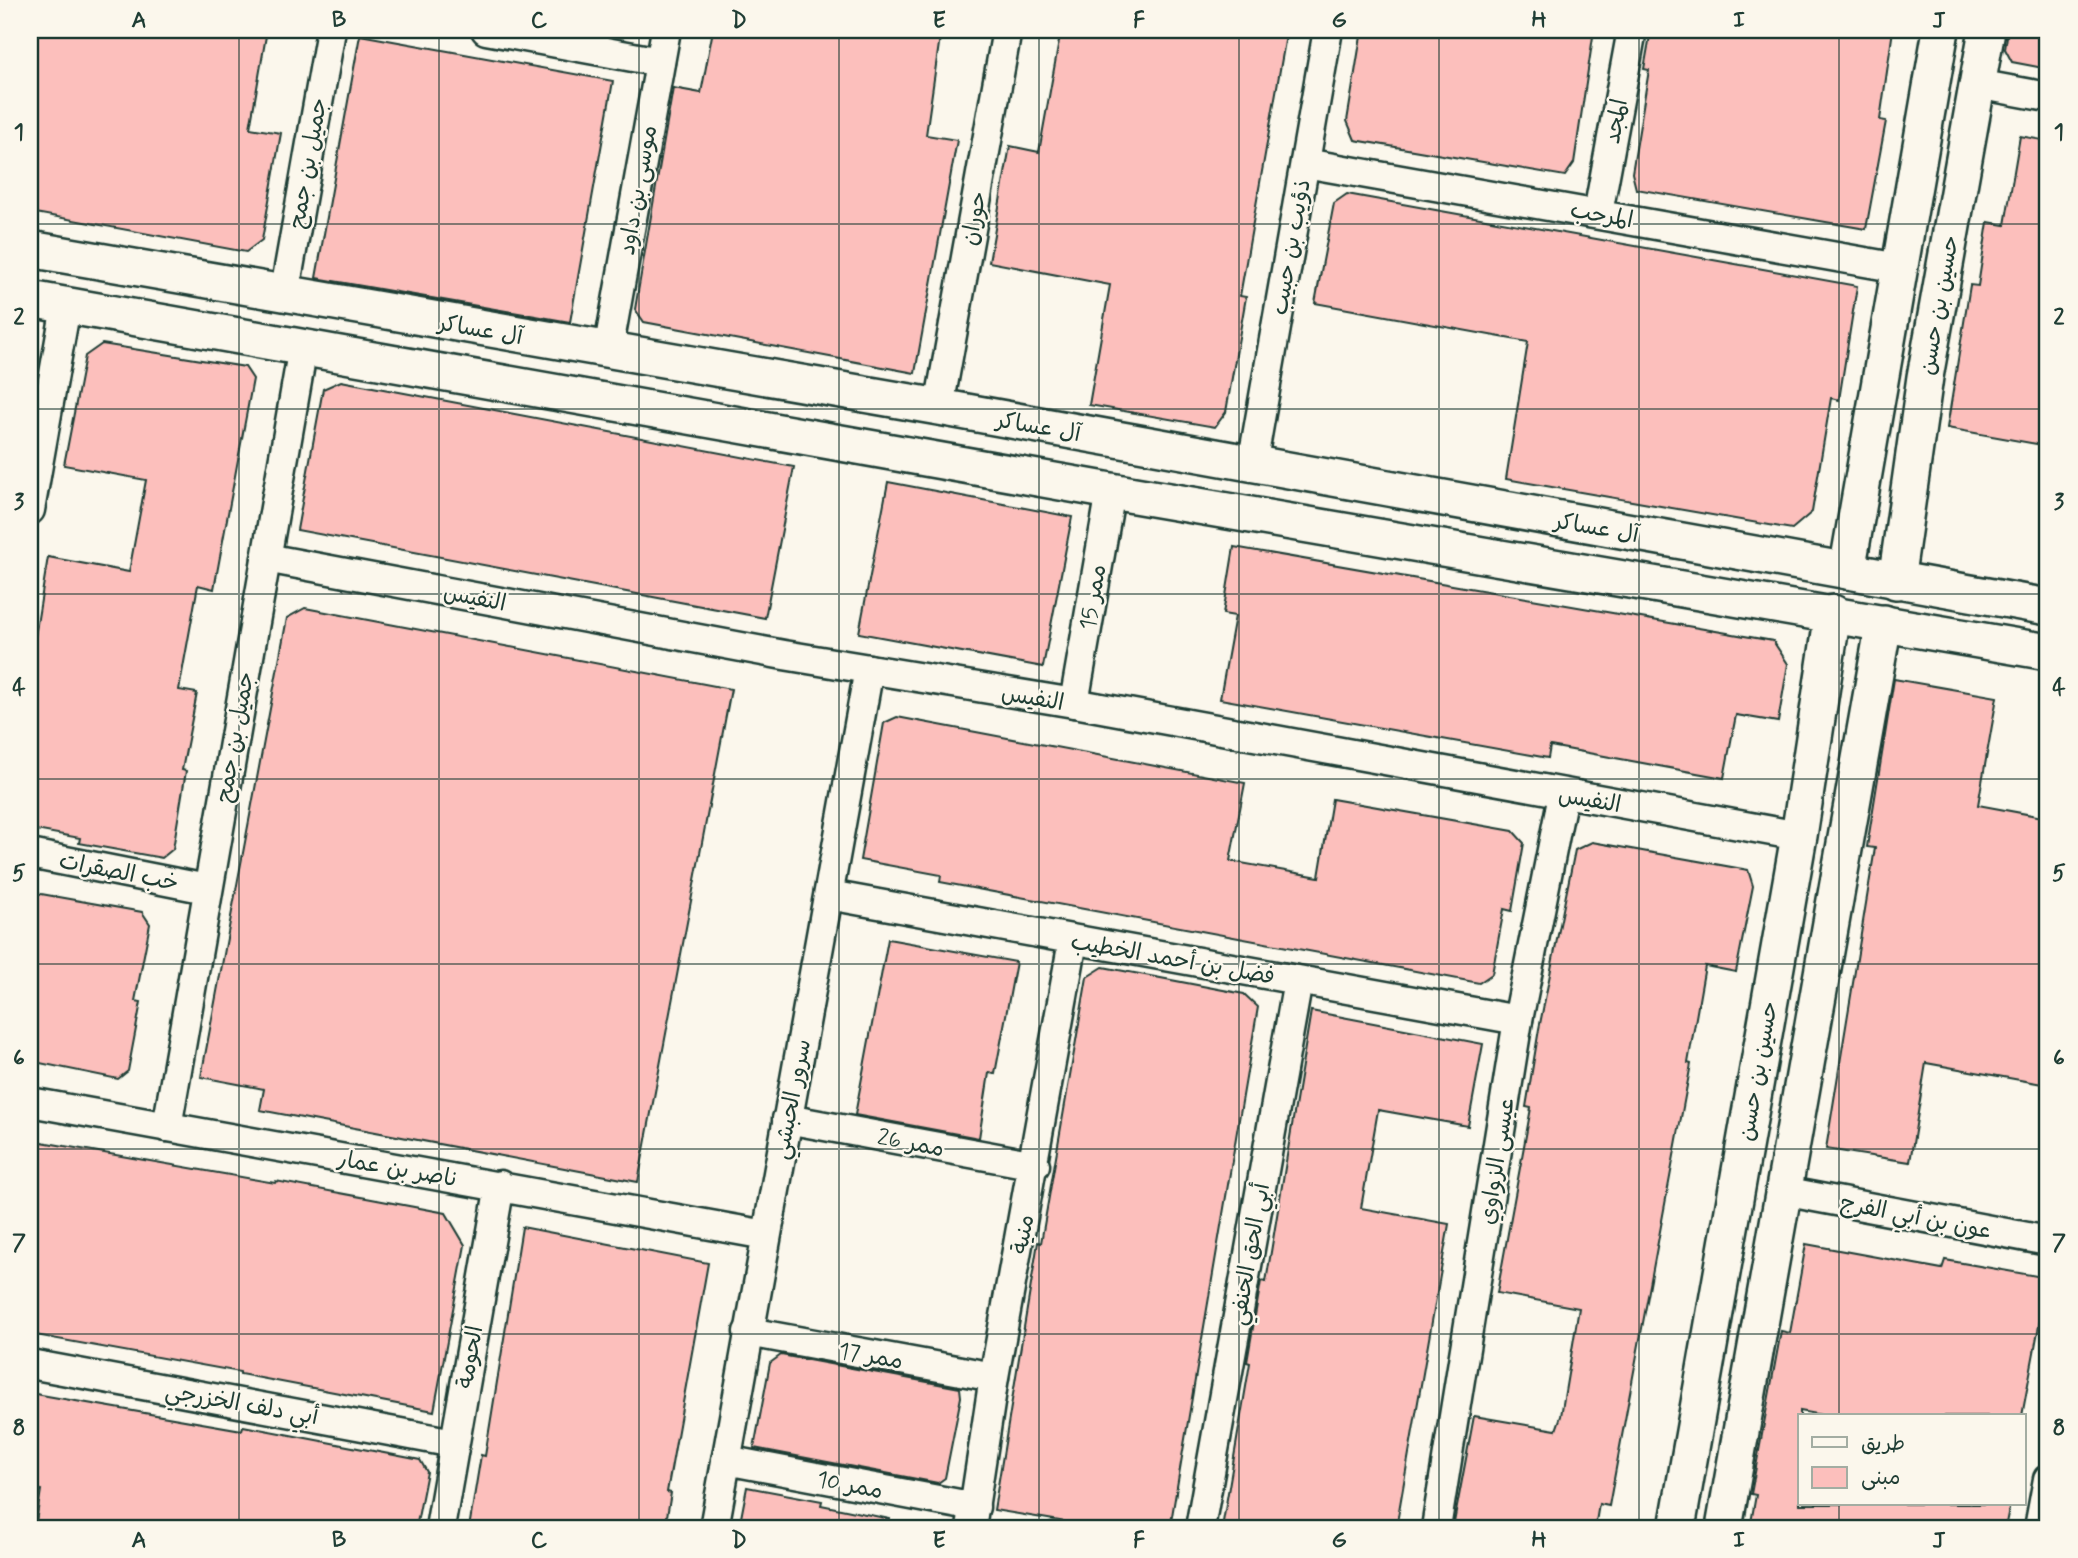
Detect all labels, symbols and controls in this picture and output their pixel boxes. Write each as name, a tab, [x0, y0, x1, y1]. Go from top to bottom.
text: A	[131, 6, 147, 36]
text: B	[332, 6, 347, 36]
text: C	[531, 6, 548, 36]
text: D	[731, 6, 747, 36]
text: E	[932, 6, 946, 36]
text: F	[1133, 6, 1145, 36]
text: G	[1331, 6, 1347, 36]
text: H	[1531, 6, 1547, 36]
text: I	[1733, 6, 1745, 36]
text: J	[1932, 6, 1946, 36]
street label: جميل بن جمح	[283, 96, 335, 231]
street label: المجد	[1598, 96, 1636, 146]
text: 1	[14, 118, 24, 148]
text: 1	[2054, 118, 2064, 148]
street label: موسى بن داود	[613, 123, 665, 258]
street label: ذؤيب بن حبيب	[1265, 177, 1319, 318]
street label: حوران	[956, 190, 994, 248]
street label: المرحب	[1568, 196, 1635, 236]
street label: حسين بن حسن	[1913, 233, 1967, 377]
text: 2	[13, 303, 25, 333]
text: 2	[2053, 303, 2065, 333]
street label: آل عساكر	[434, 308, 526, 353]
street label: آل عساكر	[992, 405, 1084, 450]
text: 3	[14, 488, 25, 518]
text: 3	[2054, 488, 2065, 518]
street label: آل عساكر	[1550, 506, 1642, 551]
street label: ممر 15	[1073, 562, 1114, 632]
street label: النفيس	[441, 578, 508, 620]
street label: جميل بن جمح	[210, 670, 262, 805]
text: 4	[12, 673, 26, 703]
text: 4	[2052, 673, 2066, 703]
street label: النفيس	[999, 679, 1066, 719]
street label: النفيس	[1556, 781, 1623, 821]
street label: خب الصقرات	[56, 847, 181, 899]
text: 5	[12, 859, 26, 889]
text: 5	[2052, 859, 2066, 889]
street label: فضل بن أحمد الخطيب	[1068, 926, 1277, 993]
street label: حسين بن حسن	[1732, 999, 1786, 1143]
street label: سرور الحبشي	[767, 1037, 823, 1163]
text: 6	[13, 1044, 25, 1074]
text: 6	[2053, 1044, 2065, 1074]
street label: عيسى الزواوي	[1473, 1096, 1523, 1227]
street label: ممر 26	[875, 1123, 947, 1165]
street label: ناصر بن عمار	[334, 1144, 460, 1195]
street label: أبي الحق الحنفي	[1223, 1181, 1282, 1328]
street label: عون بن أبي الفرج	[1837, 1188, 1994, 1251]
street label: منية	[1005, 1212, 1042, 1257]
text: 7	[12, 1229, 26, 1259]
text: 7	[2052, 1229, 2066, 1259]
street label: الحومة	[451, 1324, 491, 1391]
street label: ممر 17	[836, 1337, 905, 1377]
street label: أبي دلف الخزرجي	[162, 1376, 321, 1437]
text: 8	[13, 1414, 25, 1444]
legend	[1798, 1414, 2025, 1506]
text: 8	[2053, 1414, 2065, 1444]
text: طريق	[1861, 1430, 1905, 1458]
text: مبنى	[1861, 1464, 1900, 1492]
street label: ممر 10	[814, 1465, 885, 1507]
text: A	[131, 1526, 147, 1556]
text: B	[332, 1526, 347, 1556]
text: C	[531, 1526, 548, 1556]
text: D	[731, 1526, 747, 1556]
text: E	[932, 1526, 946, 1556]
text: F	[1133, 1526, 1145, 1556]
text: G	[1331, 1526, 1347, 1556]
text: H	[1531, 1526, 1547, 1556]
text: I	[1733, 1526, 1745, 1556]
text: J	[1932, 1526, 1946, 1556]

